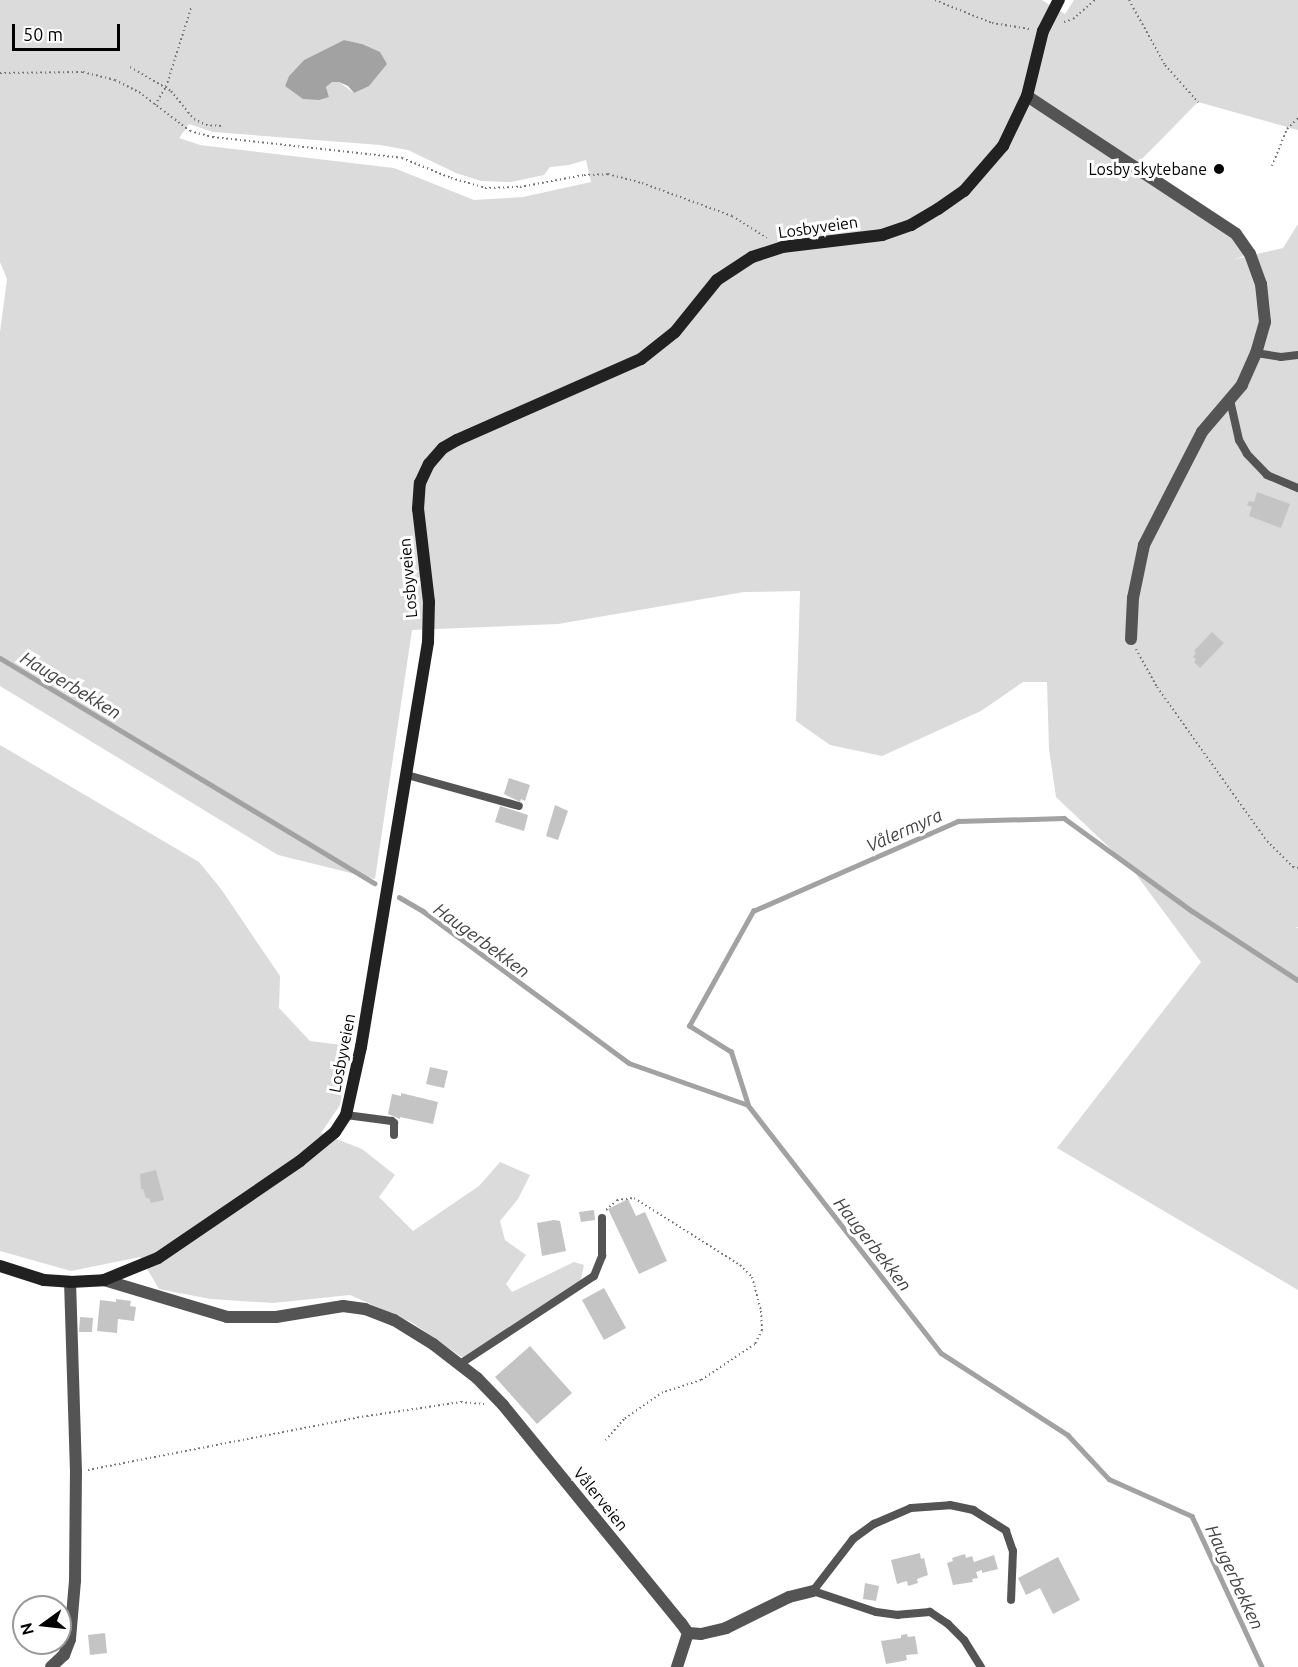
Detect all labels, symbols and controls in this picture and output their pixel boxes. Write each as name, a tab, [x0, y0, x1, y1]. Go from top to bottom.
scale bar	[15, 12, 123, 50]
text: 50 m	[23, 24, 63, 44]
place label: Losby skytebane	[1088, 159, 1207, 179]
marker: Losby skytebane	[1212, 162, 1226, 176]
street label: Losbyveien	[777, 212, 859, 242]
street label: Losbyveien	[395, 537, 421, 619]
water label: Haugerbekken	[17, 647, 125, 723]
water label: Vålermyra	[863, 804, 945, 856]
water label: Haugerbekken	[430, 898, 534, 982]
street label: Losbyveien	[325, 1012, 359, 1094]
water label: Haugerbekken	[830, 1193, 916, 1295]
street label: Vålerveien	[570, 1463, 632, 1535]
water label: Haugerbekken	[1201, 1521, 1269, 1633]
north arrow	[12, 1595, 72, 1655]
text: N	[16, 1621, 37, 1637]

